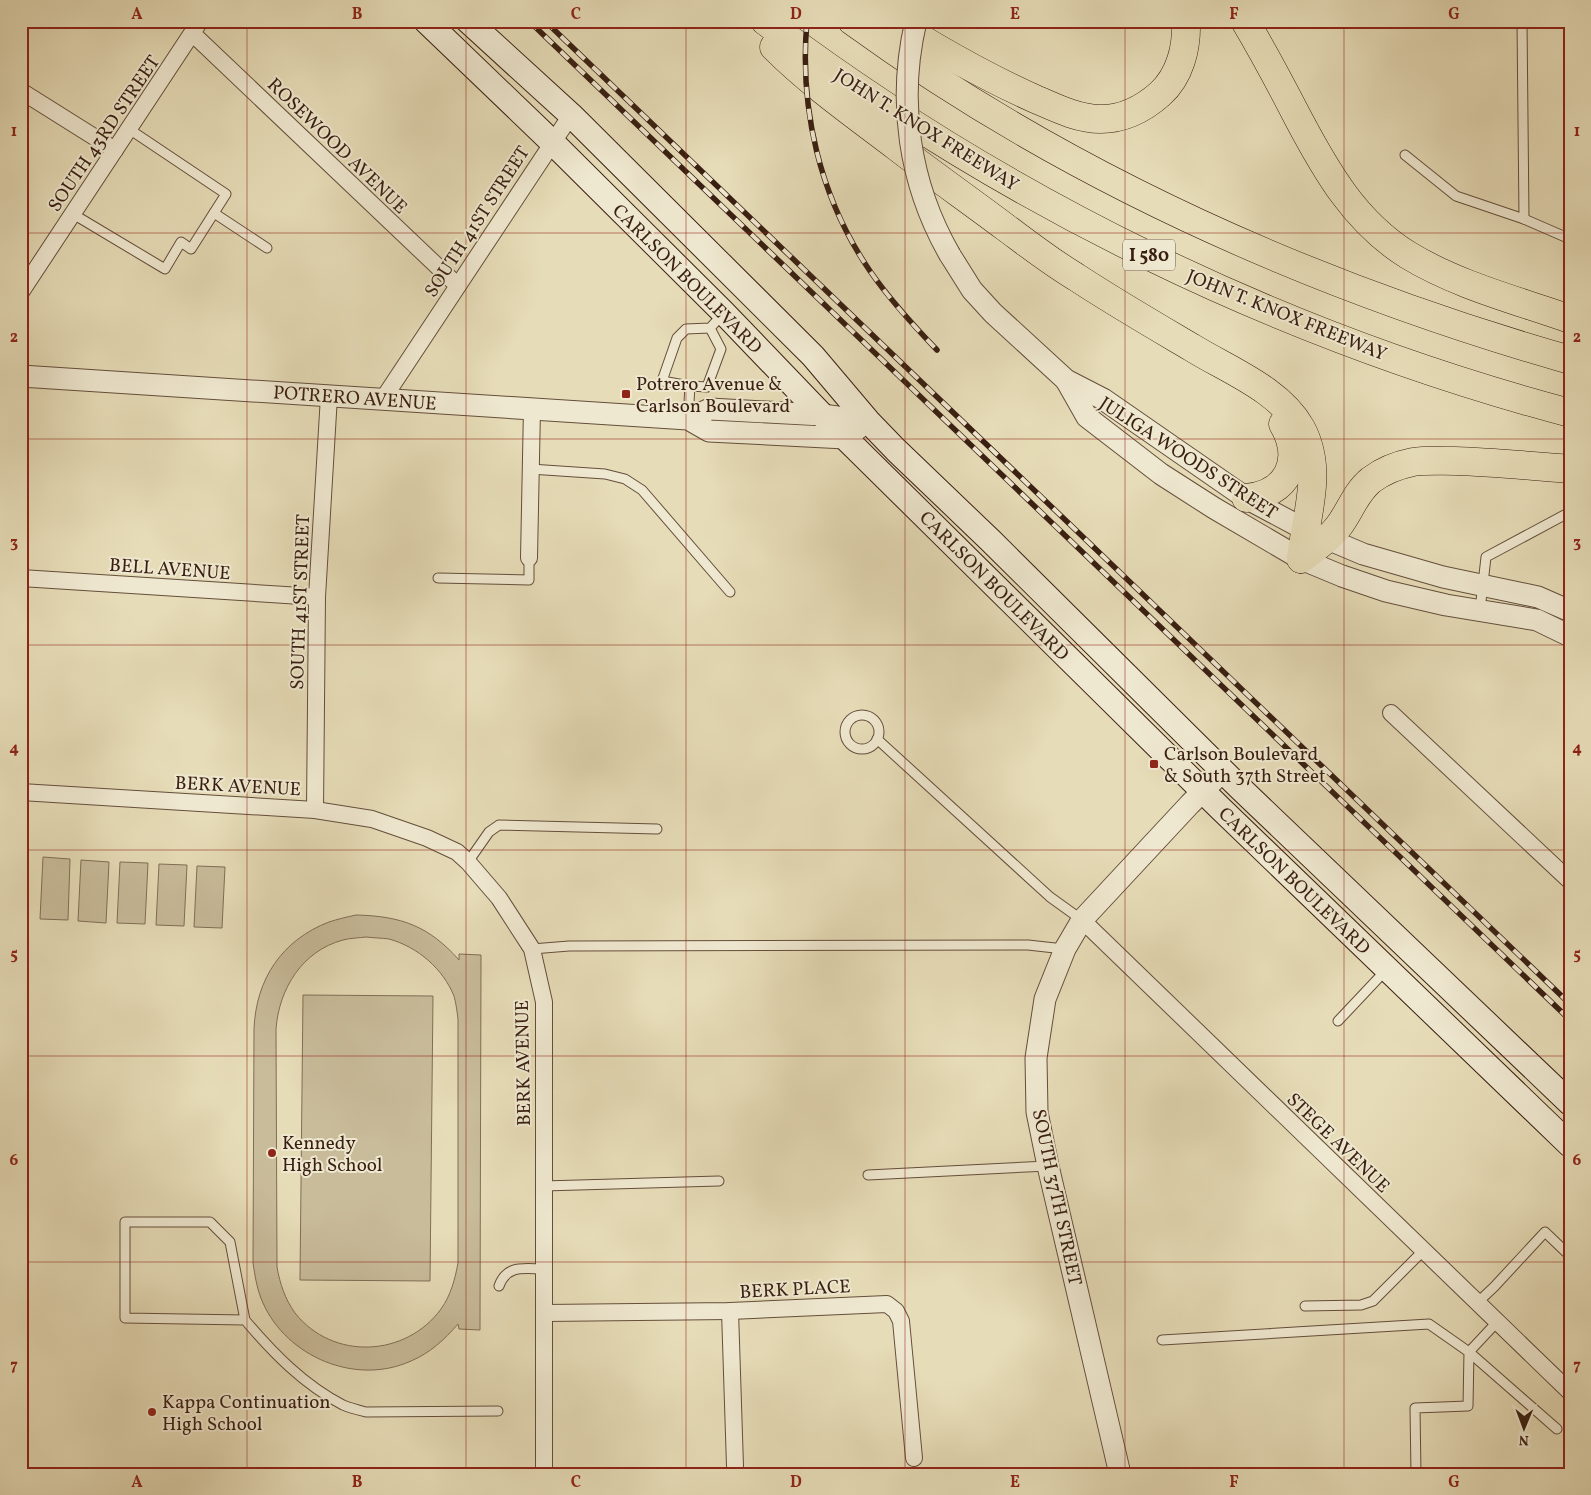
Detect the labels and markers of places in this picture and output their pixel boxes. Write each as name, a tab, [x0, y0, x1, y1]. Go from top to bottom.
place label: Potrero Avenue & Carlson Boulevard	[636, 372, 790, 420]
marker: Potrero Avenue & Carlson Boulevard	[620, 388, 632, 400]
place label: Carlson Boulevard & South 37th Street	[1164, 742, 1326, 790]
marker: Carlson Boulevard & South 37th Street	[1148, 758, 1160, 770]
place label: Kennedy High School	[282, 1131, 383, 1179]
marker: Kennedy High School	[266, 1147, 278, 1159]
place label: Kappa Continuation High School	[162, 1390, 331, 1438]
marker: Kappa Continuation High School	[146, 1406, 158, 1418]

